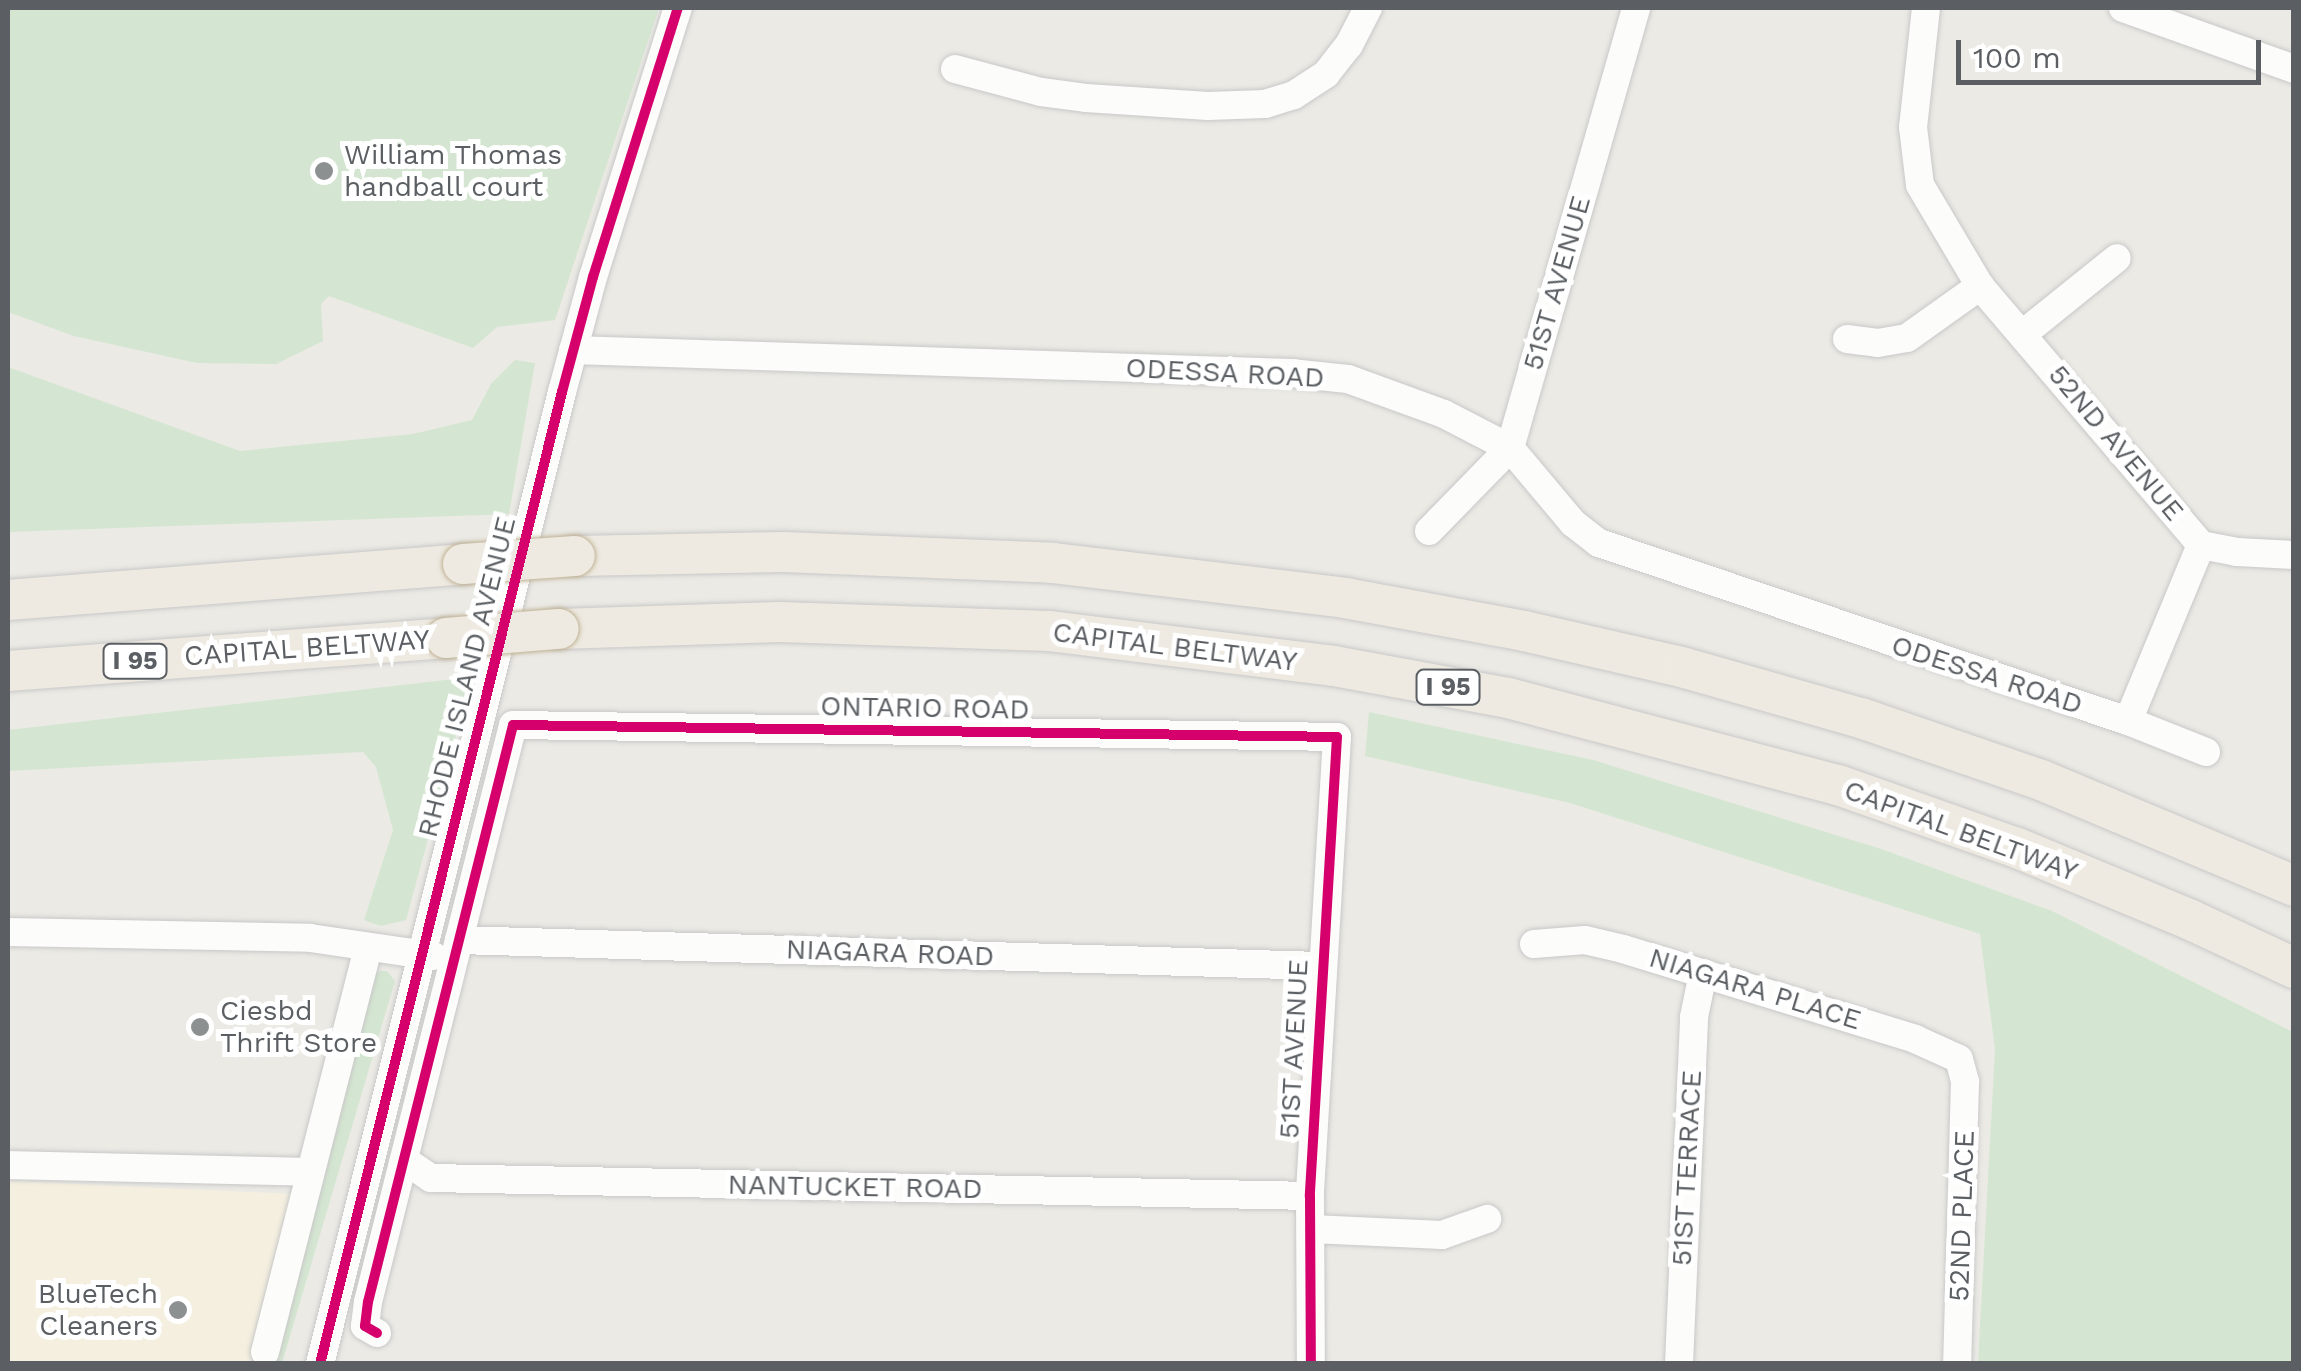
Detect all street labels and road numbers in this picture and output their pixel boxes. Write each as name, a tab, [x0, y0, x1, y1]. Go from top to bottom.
street label: 51ST AVENUE	[1516, 191, 1598, 375]
street label: ODESSA ROAD	[1124, 351, 1326, 395]
street label: 52ND AVENUE	[2041, 358, 2191, 528]
street label: RHODE ISLAND AVENUE	[411, 513, 523, 841]
street label: CAPITAL BELTWAY	[1050, 615, 1300, 679]
street label: CAPITAL BELTWAY	[183, 623, 431, 673]
street label: ODESSA ROAD	[1887, 628, 2087, 722]
road number: I 95	[102, 641, 168, 681]
road number: I 95	[1416, 667, 1480, 707]
street label: ONTARIO ROAD	[820, 689, 1030, 727]
street label: CAPITAL BELTWAY	[1839, 773, 2083, 889]
street label: NIAGARA ROAD	[785, 933, 995, 973]
street label: NIAGARA PLACE	[1644, 941, 1866, 1037]
street label: 51ST AVENUE	[1272, 957, 1316, 1141]
street label: 51ST TERRACE	[1665, 1068, 1709, 1268]
street label: 52ND PLACE	[1942, 1130, 1982, 1302]
street label: NANTUCKET ROAD	[727, 1168, 983, 1206]

